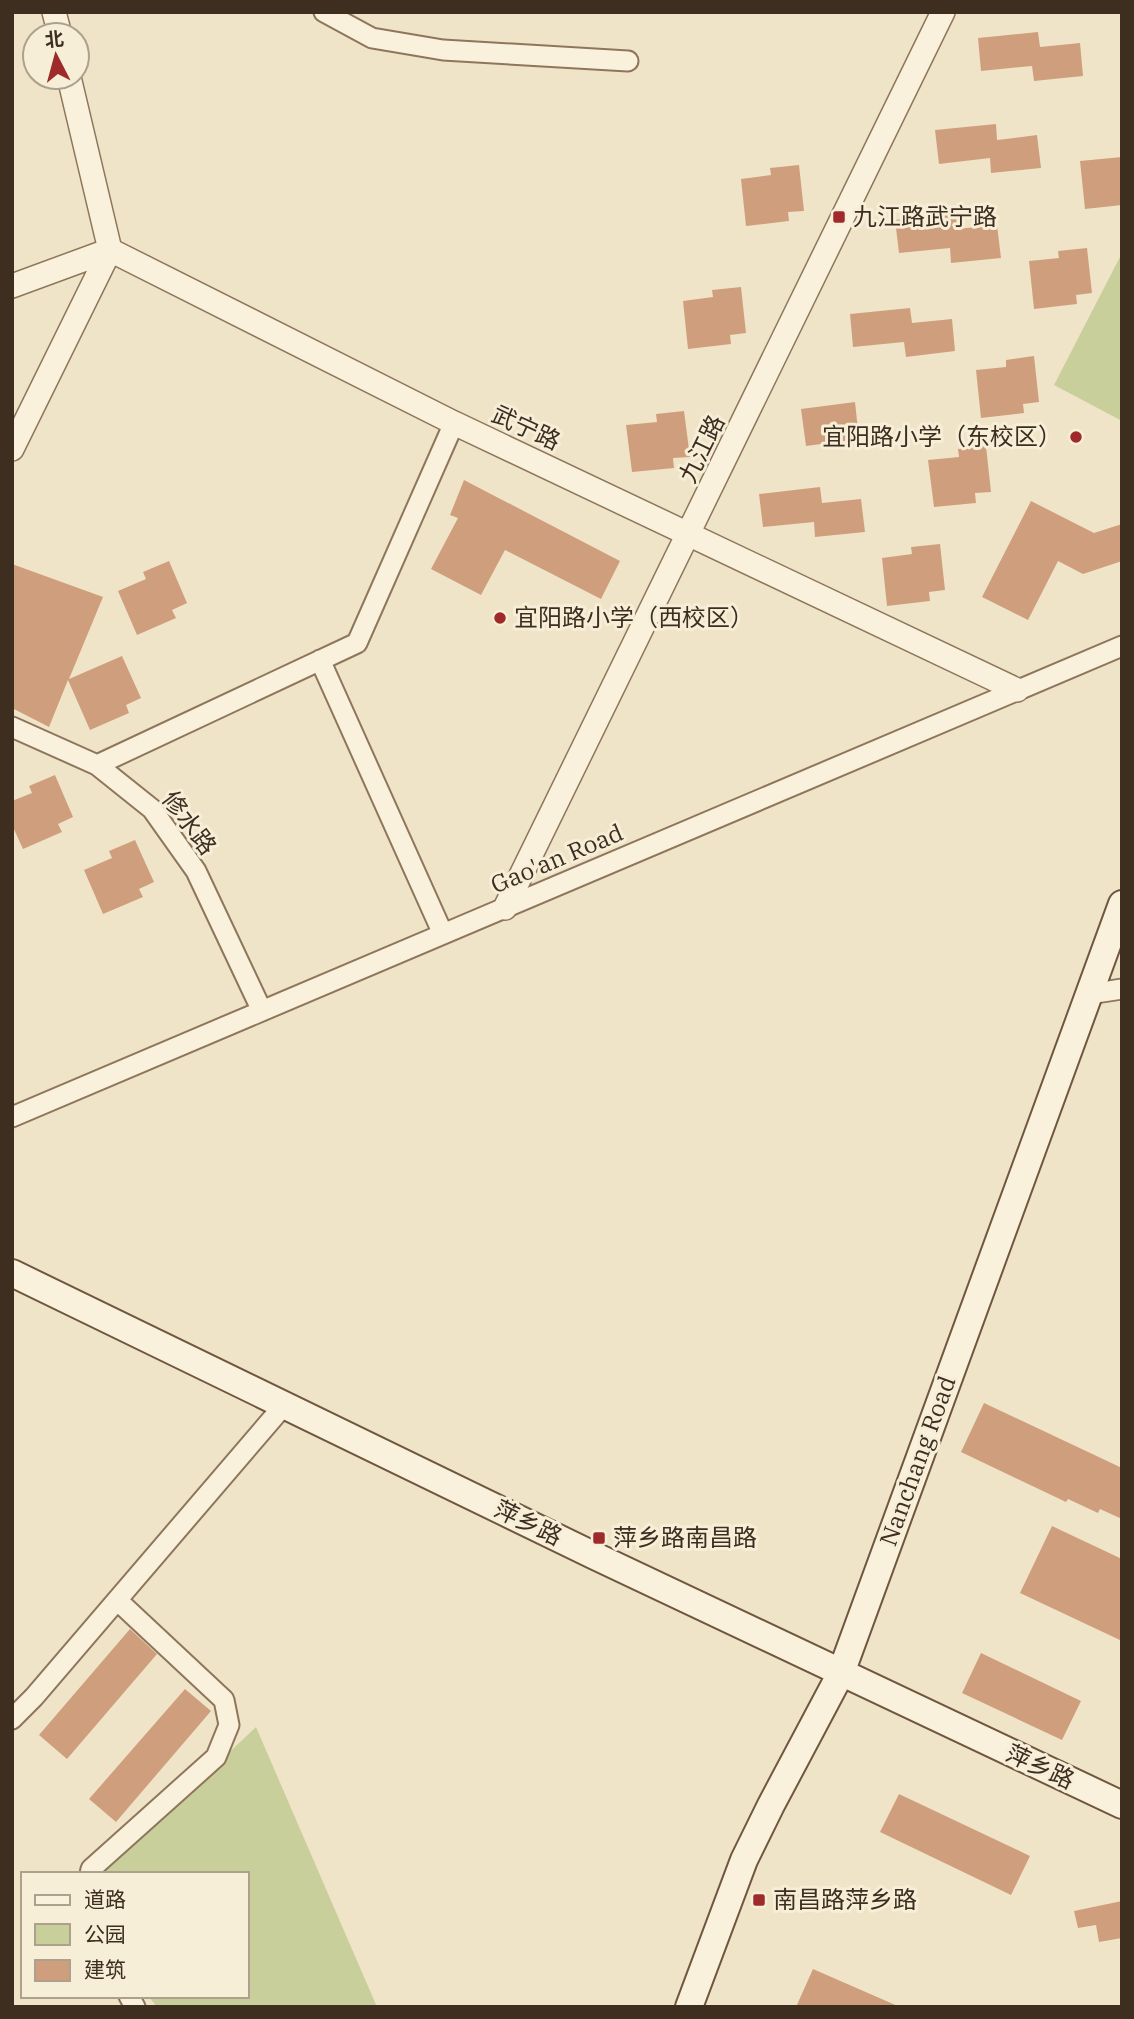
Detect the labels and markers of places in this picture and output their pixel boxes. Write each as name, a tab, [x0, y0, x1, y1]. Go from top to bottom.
place label: 九江路武宁路	[853, 200, 997, 232]
marker: 九江路武宁路	[831, 209, 847, 225]
place label: 宜阳路小学（东校区）	[822, 420, 1062, 452]
marker: 宜阳路小学（东校区）	[1068, 429, 1084, 445]
place label: 宜阳路小学（西校区）	[514, 601, 754, 633]
marker: 宜阳路小学（西校区）	[492, 610, 508, 626]
place label: 萍乡路南昌路	[613, 1521, 757, 1553]
marker: 萍乡路南昌路	[591, 1530, 607, 1546]
place label: 南昌路萍乡路	[773, 1883, 917, 1915]
marker: 南昌路萍乡路	[751, 1892, 767, 1908]

